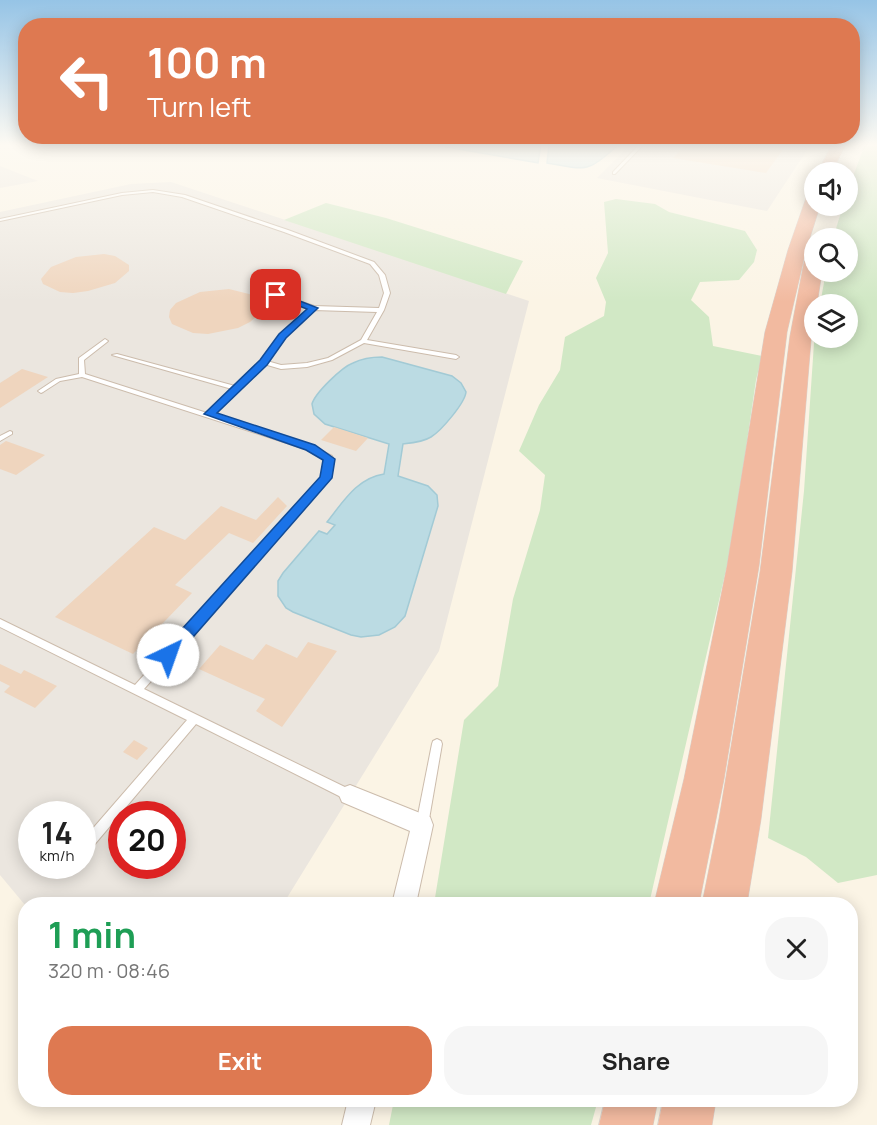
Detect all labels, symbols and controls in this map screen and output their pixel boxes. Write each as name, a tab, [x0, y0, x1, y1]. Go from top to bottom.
text: 100 m	[147, 33, 267, 91]
icon: left	[48, 42, 126, 120]
text: Turn left	[147, 88, 251, 125]
map controls	[804, 162, 858, 348]
button: sound	[804, 162, 858, 216]
button: search	[804, 228, 858, 282]
pin	[250, 269, 301, 320]
icon: arrive	[259, 278, 292, 311]
button: layers	[804, 294, 858, 348]
position arrow	[136, 623, 200, 687]
speed limit sign: 20	[108, 801, 186, 879]
text: 14	[41, 812, 73, 853]
text: km/h	[40, 845, 74, 866]
text: 1 min	[48, 910, 136, 959]
button: close	[765, 917, 828, 980]
text: 320 m · 08:46	[48, 957, 170, 984]
button: Exit	[48, 1026, 432, 1095]
button: Share	[444, 1026, 828, 1095]

